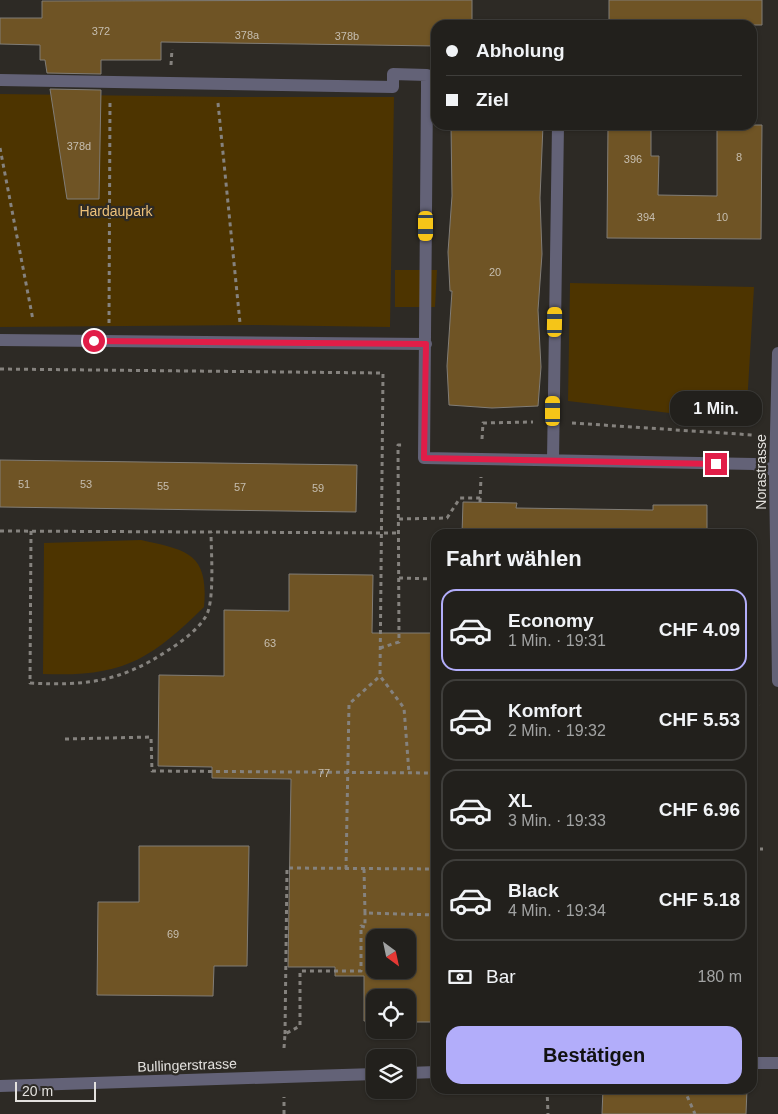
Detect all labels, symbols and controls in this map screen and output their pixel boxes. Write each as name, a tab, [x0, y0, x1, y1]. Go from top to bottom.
house number: 372	[92, 25, 110, 37]
house number: 378a	[235, 29, 260, 41]
house number: 378b	[335, 30, 359, 42]
text: Abholung	[476, 40, 565, 61]
text: Ziel	[476, 89, 509, 110]
house number: 378d	[67, 140, 91, 152]
house number: 8	[736, 151, 742, 163]
house number: 396	[624, 153, 642, 165]
park label: Hardaupark	[79, 203, 154, 219]
car	[418, 211, 433, 241]
house number: 394	[637, 211, 655, 223]
house number: 10	[716, 211, 728, 223]
house number: 20	[489, 266, 501, 278]
car	[547, 307, 562, 337]
route start	[83, 330, 105, 352]
callout: 1 Min.	[670, 392, 762, 426]
car	[545, 396, 560, 426]
text: 1 Min.	[693, 400, 739, 417]
street label: Norastrasse	[753, 434, 769, 510]
route end	[705, 453, 727, 475]
house number: 51	[18, 478, 30, 490]
house number: 53	[80, 478, 92, 490]
house number: 55	[157, 480, 169, 492]
house number: 57	[234, 481, 246, 493]
house number: 59	[312, 482, 324, 494]
text: Fahrt wählen	[446, 546, 582, 571]
icon: car	[448, 608, 493, 653]
text: Economy	[508, 610, 594, 631]
text: CHF 4.09	[659, 619, 740, 640]
text: 1 Min. · 19:31	[508, 632, 606, 649]
house number: 63	[264, 637, 276, 649]
icon: car	[448, 698, 493, 743]
text: Komfort	[508, 700, 582, 721]
text: CHF 5.53	[659, 709, 740, 730]
text: 2 Min. · 19:32	[508, 722, 606, 739]
house number: 77	[318, 767, 330, 779]
icon: car	[448, 788, 493, 833]
text: XL	[508, 790, 532, 811]
text: CHF 6.96	[659, 799, 740, 820]
text: 3 Min. · 19:33	[508, 812, 606, 829]
icon: car	[448, 878, 493, 923]
text: Black	[508, 880, 559, 901]
text: CHF 5.18	[659, 889, 740, 910]
text: 4 Min. · 19:34	[508, 902, 606, 919]
house number: 69	[167, 928, 179, 940]
north arrow	[366, 929, 416, 979]
map controls	[366, 929, 416, 1099]
icon: cash	[446, 963, 474, 991]
text: Bar	[486, 966, 516, 987]
text: 180 m	[698, 968, 742, 985]
button: locate	[366, 989, 416, 1039]
button: Bestätigen	[446, 1026, 742, 1084]
button: layers	[366, 1049, 416, 1099]
street label: Bullingerstrasse	[137, 1055, 237, 1075]
scale bar	[15, 1079, 96, 1102]
text: 20 m	[22, 1083, 53, 1099]

